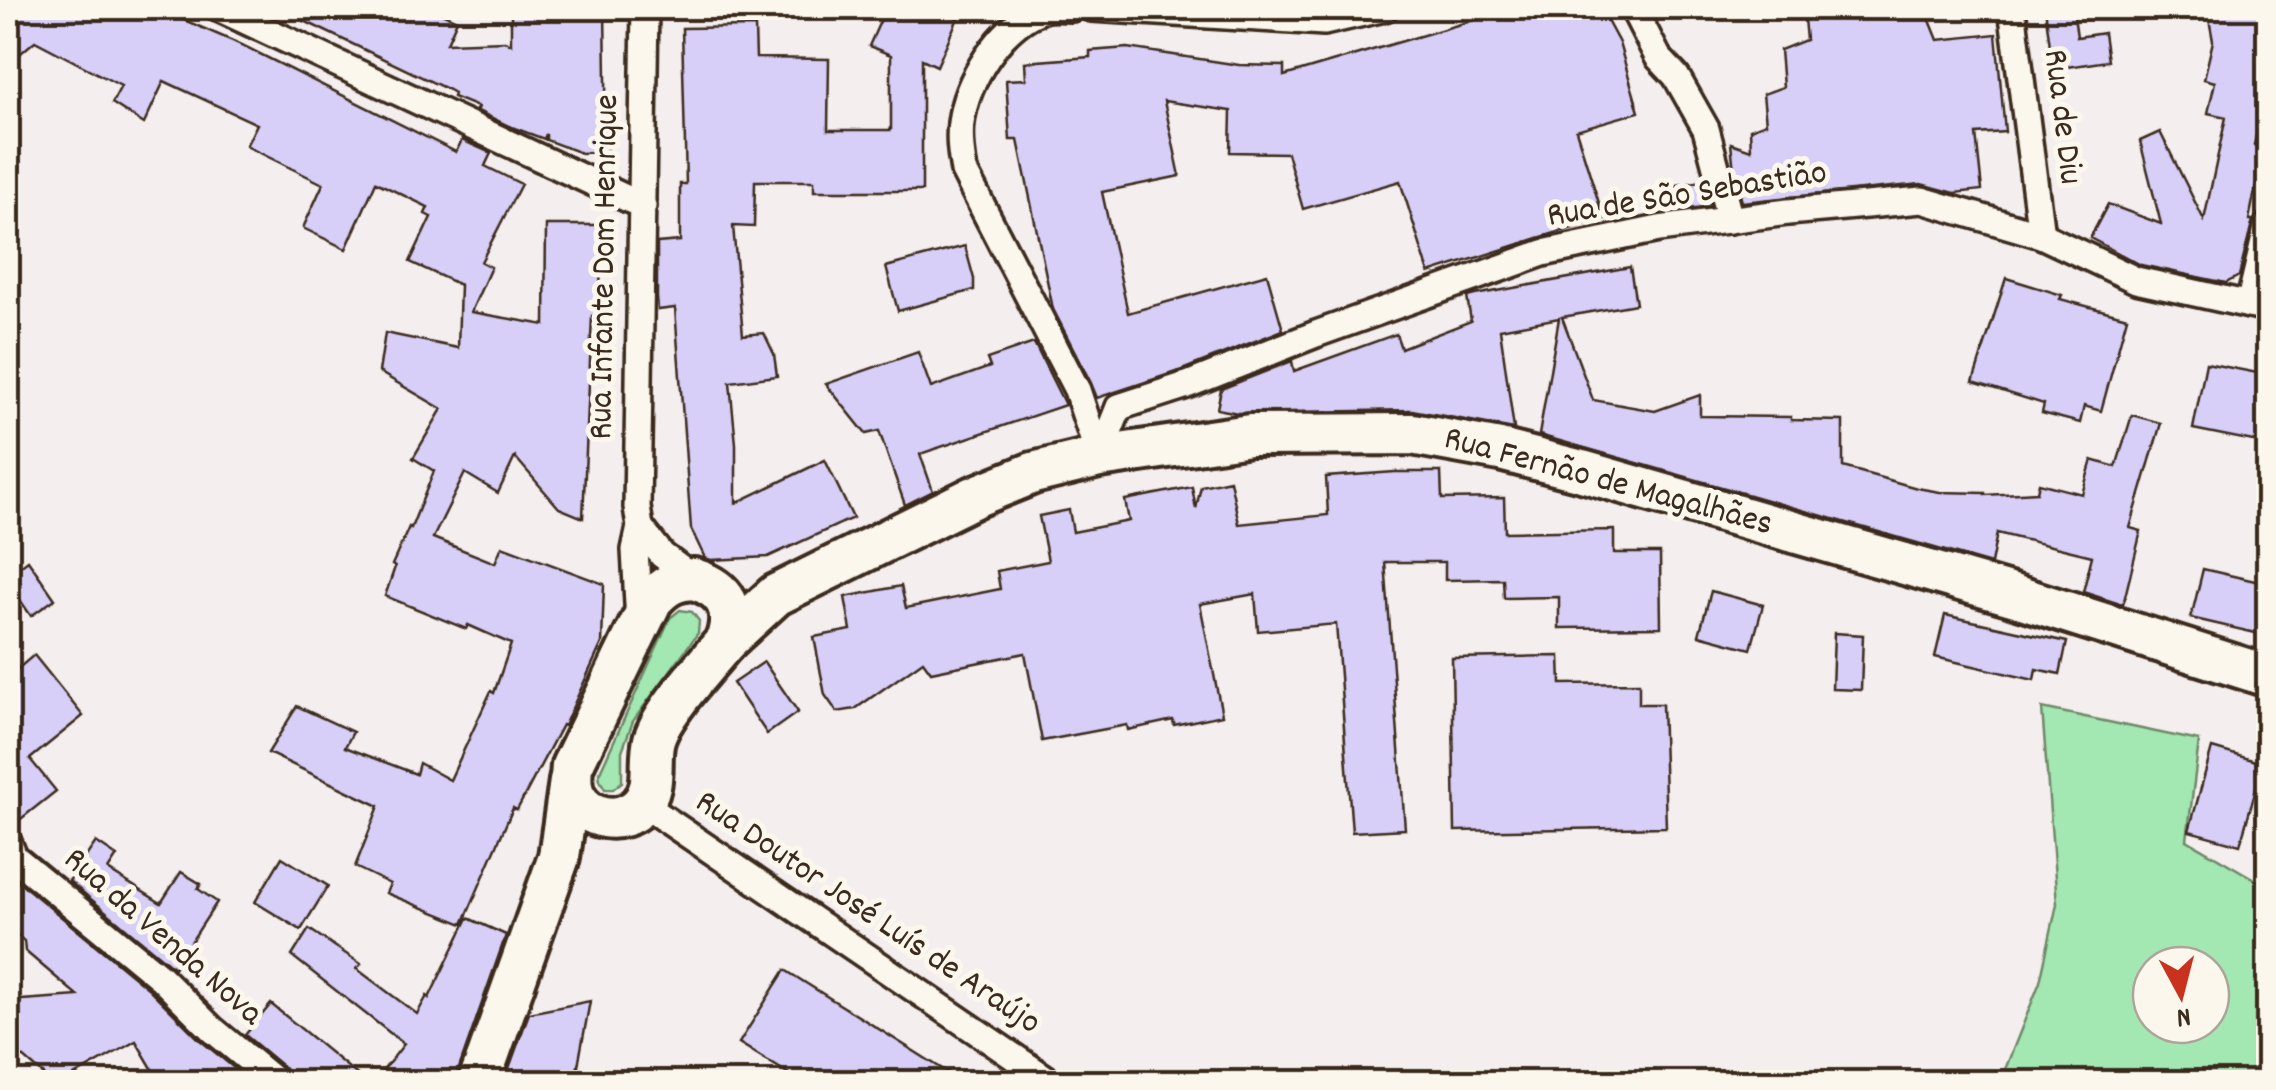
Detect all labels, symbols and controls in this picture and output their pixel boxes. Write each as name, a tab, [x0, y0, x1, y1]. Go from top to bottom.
street label: Rua de Diu	[2028, 46, 2094, 188]
street label: Rua Infante Dom Henrique	[578, 94, 634, 440]
street label: Rua de São Sebastião	[1544, 149, 1830, 243]
street label: Rua Fernão de Magalhães	[1438, 415, 1778, 551]
street label: Rua Doutor José Luís de Araújo	[684, 779, 1050, 1049]
street label: Rua da Venda Nova	[51, 837, 273, 1039]
north arrow	[2131, 945, 2231, 1045]
text: N	[2174, 994, 2193, 1036]

